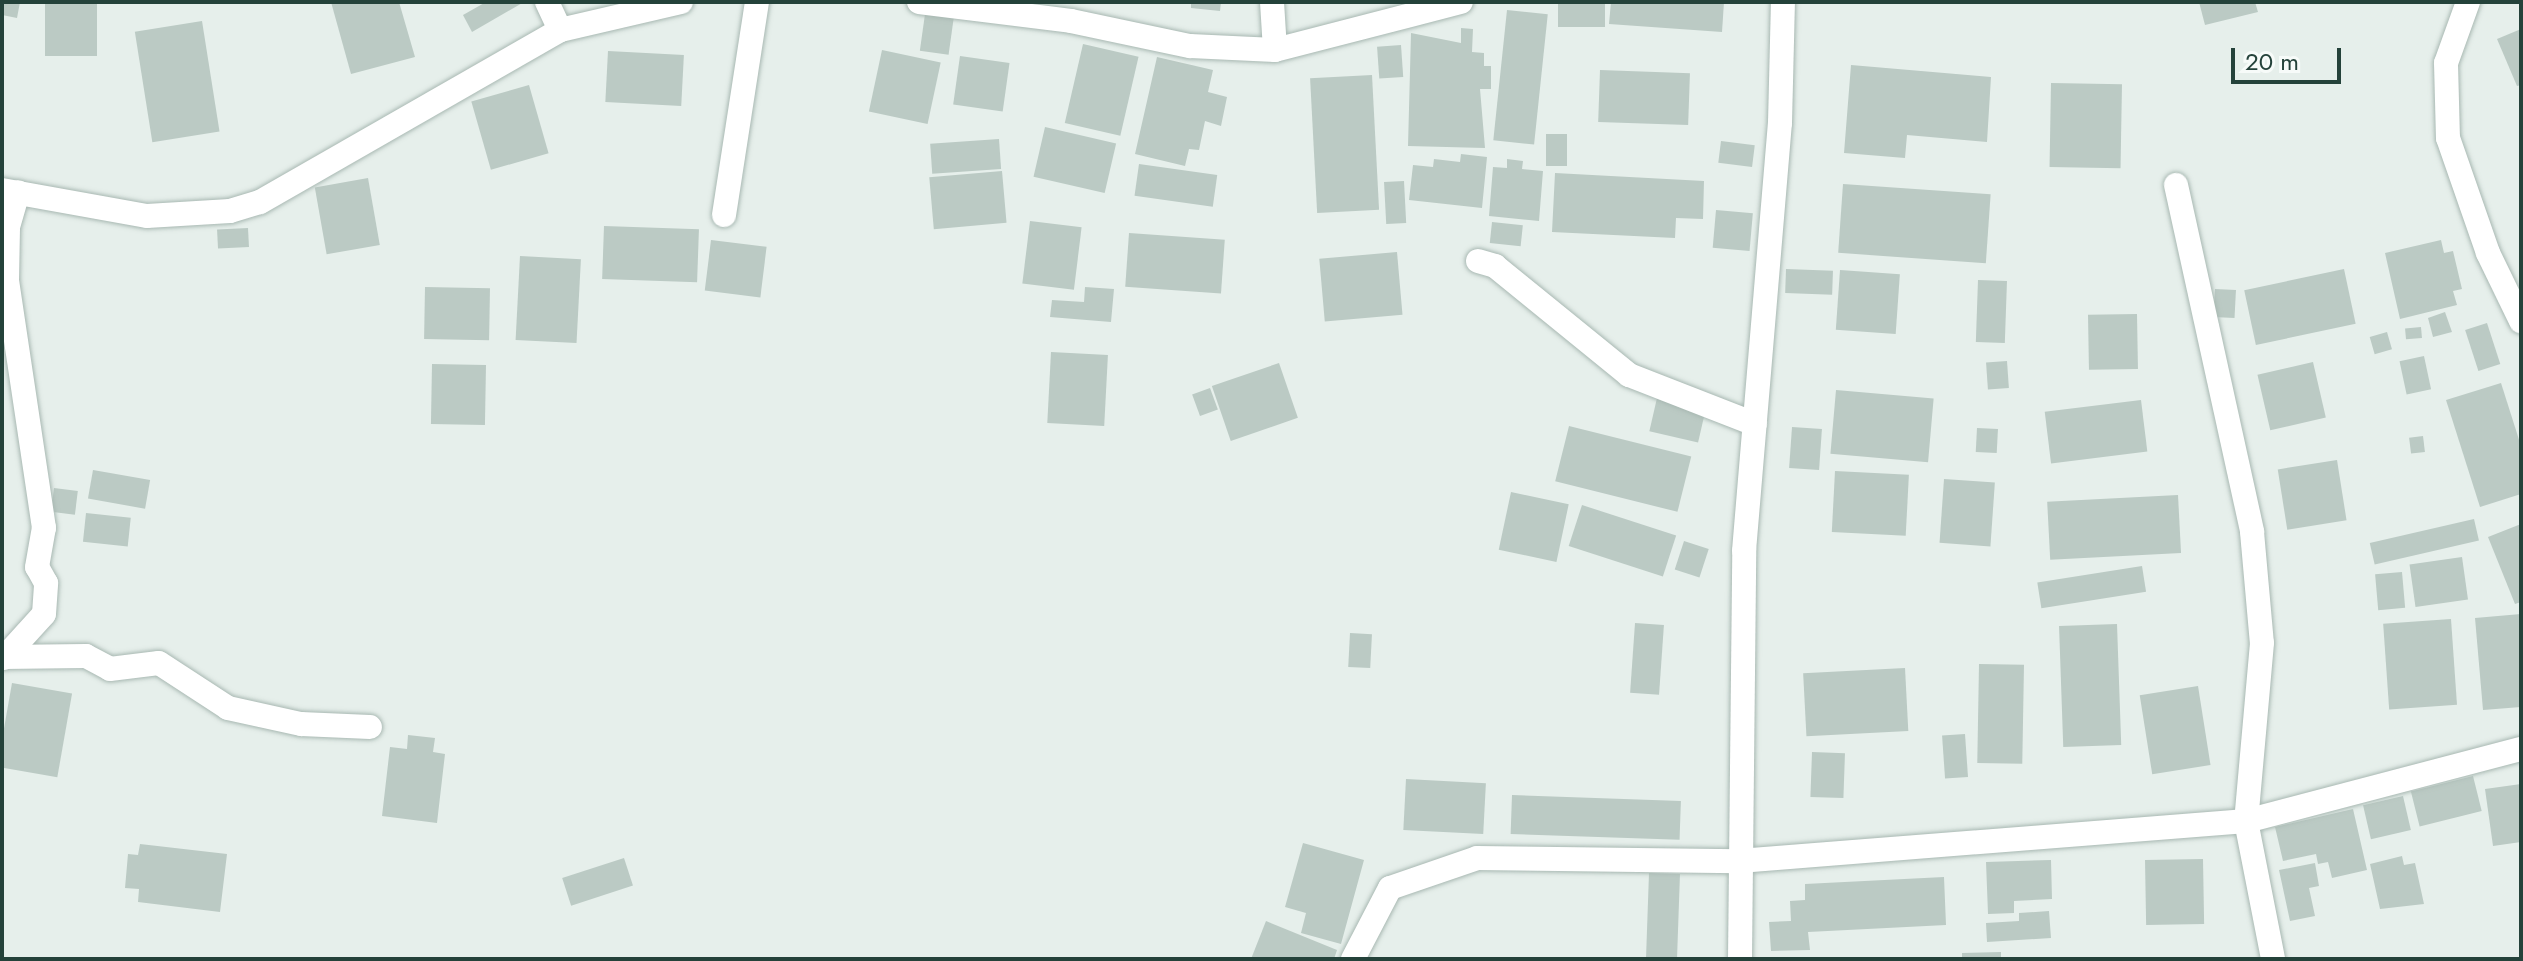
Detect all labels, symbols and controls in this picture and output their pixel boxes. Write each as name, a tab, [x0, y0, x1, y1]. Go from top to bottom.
scale bar	[2235, 32, 2345, 82]
text: 20 m	[2245, 44, 2299, 79]

